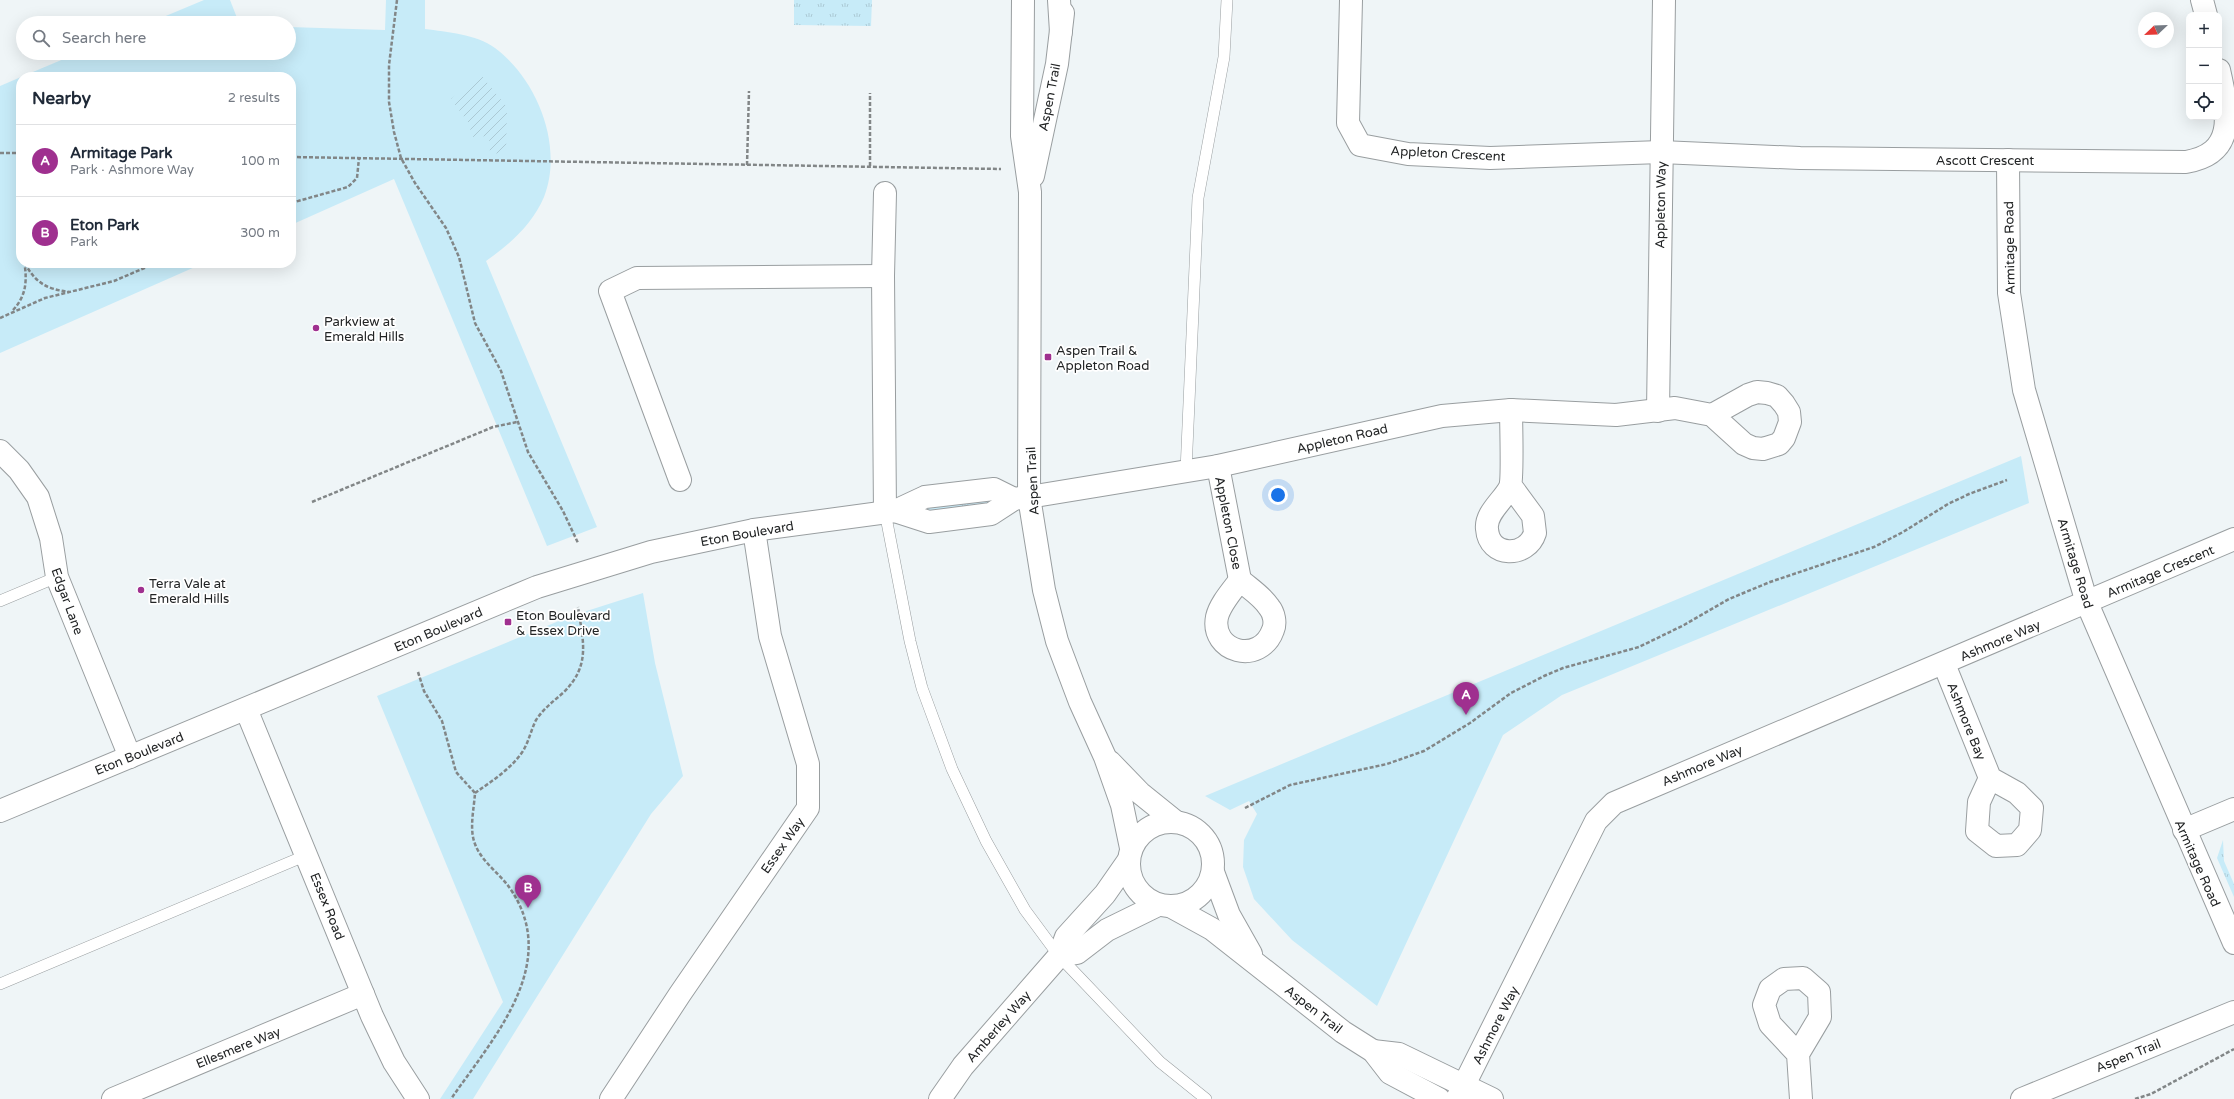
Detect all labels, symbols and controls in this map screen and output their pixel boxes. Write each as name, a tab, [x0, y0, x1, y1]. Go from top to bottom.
north arrow	[2138, 12, 2174, 48]
map controls	[2186, 12, 2222, 120]
button: +	[2186, 12, 2222, 48]
search box	[16, 16, 296, 60]
icon: search	[30, 27, 52, 49]
text: Search here	[62, 29, 146, 47]
button: −	[2186, 48, 2222, 84]
street label: Aspen Trail	[1036, 62, 1064, 132]
button: locate	[2186, 84, 2222, 120]
text: Nearby	[32, 88, 91, 109]
text: 2 results	[228, 90, 280, 106]
street label: Appleton Crescent	[1390, 143, 1506, 165]
text: Armitage Park	[70, 144, 172, 162]
text: A	[40, 153, 50, 169]
text: 100 m	[240, 153, 280, 169]
street label: Ascott Crescent	[1936, 153, 2034, 169]
street label: Appleton Way	[1652, 161, 1670, 249]
text: Park · Ashmore Way	[70, 162, 194, 178]
street label: Armitage Road	[2001, 201, 2019, 295]
text: Eton Park	[70, 216, 139, 234]
text: B	[40, 225, 50, 241]
text: 300 m	[240, 225, 280, 241]
text: Park	[70, 234, 98, 250]
place label: Parkview at Emerald Hills	[324, 314, 404, 345]
marker: Parkview at Emerald Hills	[311, 323, 321, 333]
place label: Aspen Trail & Appleton Road	[1056, 343, 1149, 374]
marker: Aspen Trail & Appleton Road	[1043, 352, 1053, 362]
street label: Appleton Road	[1295, 421, 1390, 457]
street label: Aspen Trail	[1023, 446, 1043, 516]
street label: Appleton Close	[1211, 475, 1245, 571]
your location	[1268, 485, 1288, 505]
street label: Armitage Road	[2054, 516, 2096, 610]
street label: Eton Boulevard	[699, 518, 795, 550]
street label: Armitage Crescent	[2104, 542, 2217, 602]
street label: Edgar Lane	[48, 566, 87, 637]
place label: Terra Vale at Emerald Hills	[149, 576, 229, 607]
marker: Terra Vale at Emerald Hills	[136, 585, 146, 595]
street label: Eton Boulevard	[392, 604, 485, 656]
place label: Eton Boulevard & Essex Drive	[516, 608, 611, 639]
marker: Eton Boulevard & Essex Drive	[503, 617, 513, 627]
street label: Ashmore Way	[1958, 617, 2043, 665]
street label: Ashmore Bay	[1943, 680, 1989, 763]
pin: A	[1453, 682, 1479, 715]
street label: Eton Boulevard	[93, 729, 186, 779]
street label: Ashmore Way	[1660, 742, 1745, 790]
street label: Essex Way	[758, 814, 808, 877]
street label: Armitage Road	[2171, 817, 2223, 909]
street label: Essex Road	[306, 870, 348, 942]
pin: B	[515, 875, 541, 908]
street label: Aspen Trail	[1281, 982, 1345, 1037]
street label: Ashmore Way	[1469, 983, 1523, 1067]
street label: Amberley Way	[963, 988, 1034, 1066]
street label: Ellesmere Way	[194, 1024, 283, 1072]
street label: Aspen Trail	[2094, 1036, 2163, 1076]

